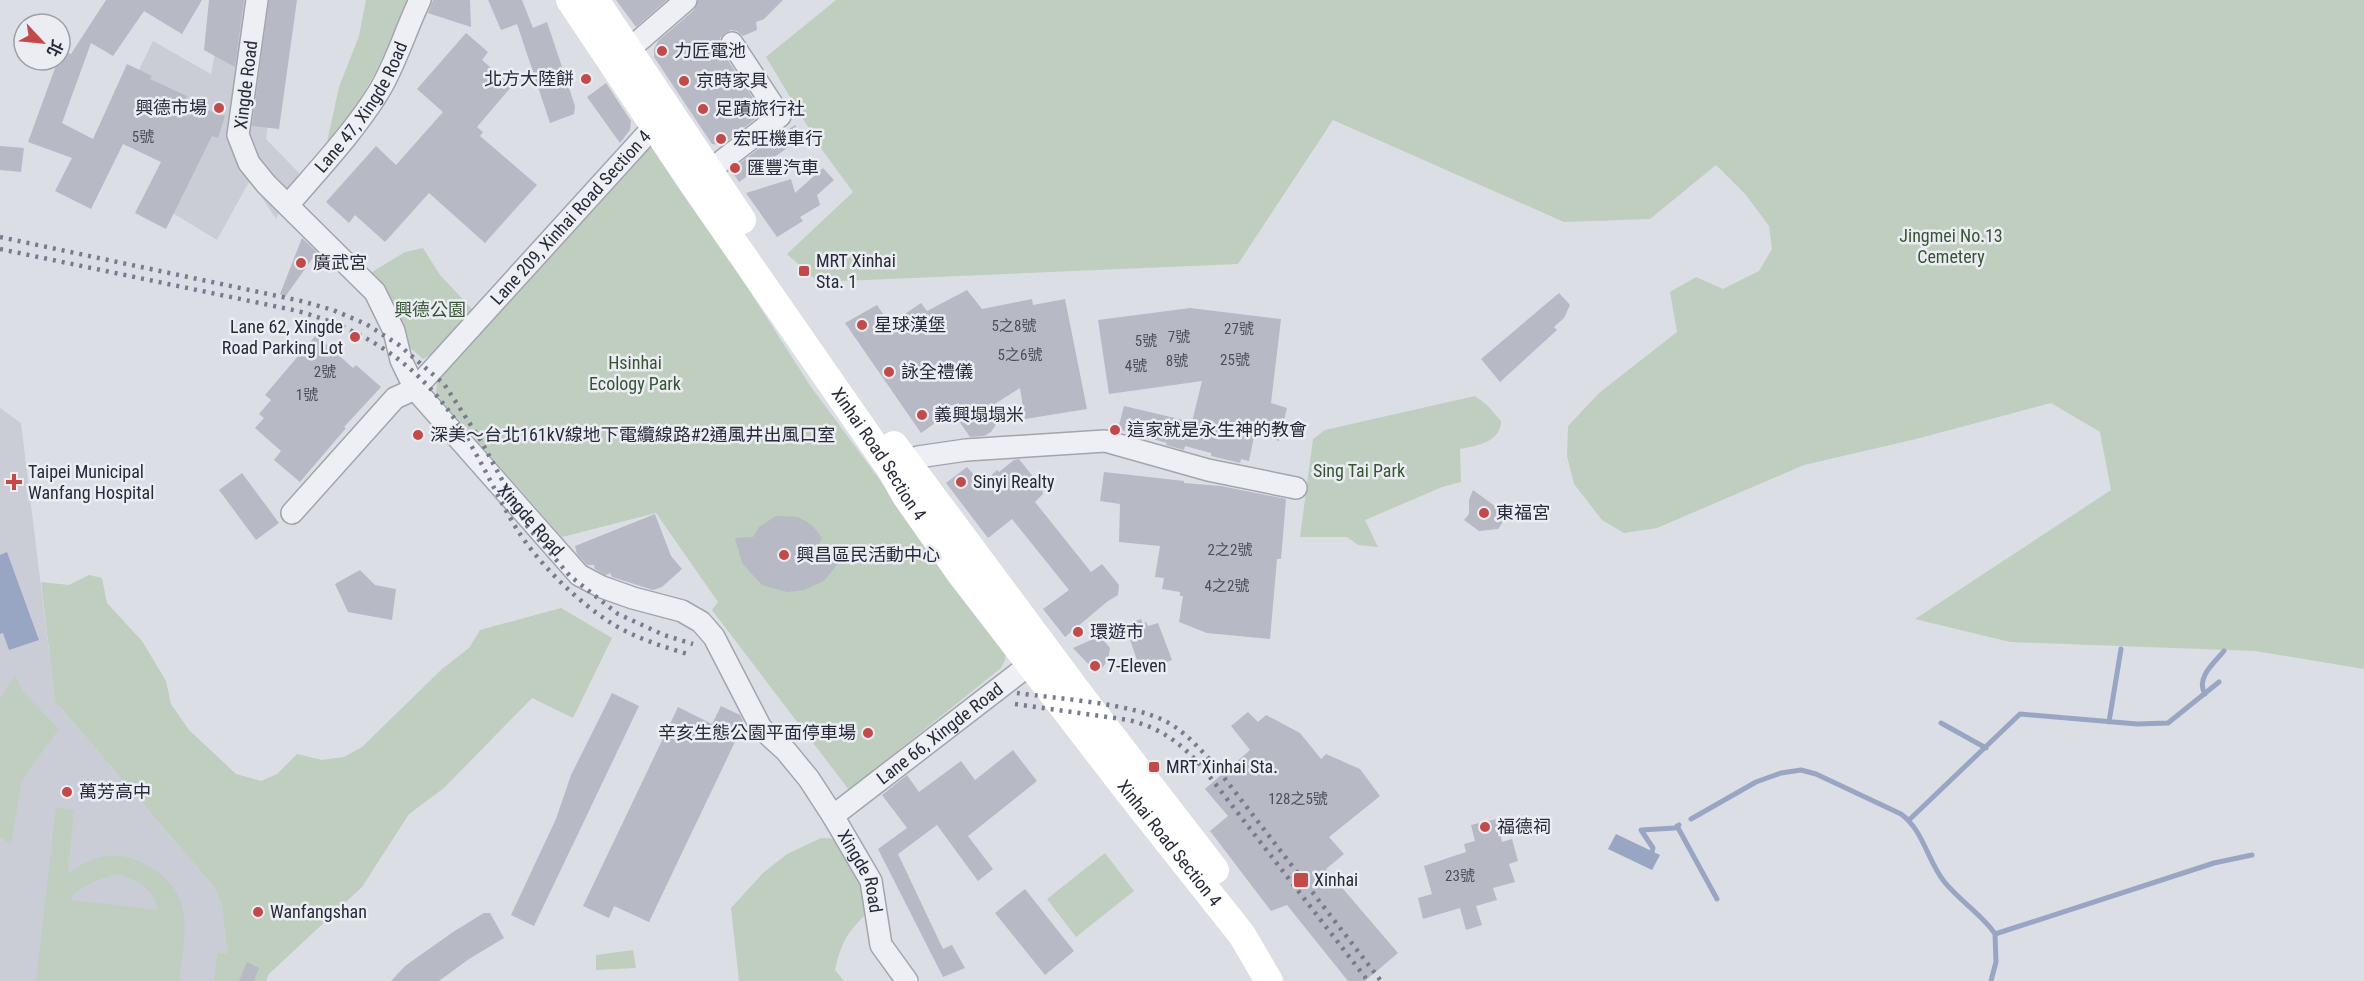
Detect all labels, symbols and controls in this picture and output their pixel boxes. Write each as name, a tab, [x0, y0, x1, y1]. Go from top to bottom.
north arrow	[12, 12, 72, 72]
text: 北	[43, 37, 67, 60]
street label: Xingde Road	[230, 39, 261, 131]
street label: Lane 47, Xingde Road	[310, 39, 411, 177]
place label: 力匠電池	[674, 40, 746, 61]
marker: 力匠電池	[655, 44, 669, 58]
place label: 北方大陸餅	[484, 68, 574, 89]
place label: 京時家具	[696, 70, 768, 91]
marker: 北方大陸餅	[579, 72, 593, 86]
marker: 京時家具	[677, 74, 691, 88]
place label: 興德市場	[135, 97, 207, 118]
place label: 足蹟旅行社	[715, 98, 805, 119]
marker: 興德市場	[212, 101, 226, 115]
marker: 足蹟旅行社	[696, 102, 710, 116]
street label: Lane 209, Xinhai Road Section 4	[486, 126, 655, 309]
house number: 5號	[132, 128, 154, 146]
place label: 宏旺機車行	[733, 128, 823, 149]
marker: 宏旺機車行	[714, 132, 728, 146]
place label: 匯豐汽車	[747, 157, 819, 178]
marker: 匯豐汽車	[728, 161, 742, 175]
park label: Jingmei No.13 Cemetery	[1899, 225, 2003, 267]
place label: MRT Xinhai Sta. 1	[816, 250, 896, 292]
place label: 廣武宮	[313, 252, 367, 273]
marker: 廣武宮	[294, 256, 308, 270]
marker: MRT Xinhai Sta. 1	[797, 264, 811, 278]
park label: 興德公園	[394, 299, 466, 320]
place label: 星球漢堡	[874, 314, 946, 335]
place label: Lane 62, Xingde Road Parking Lot	[222, 316, 343, 358]
house number: 5之8號	[992, 317, 1036, 335]
marker: 星球漢堡	[855, 318, 869, 332]
house number: 27號	[1224, 320, 1254, 338]
house number: 7號	[1168, 328, 1190, 346]
marker: Lane 62, Xingde Road Parking Lot	[348, 330, 362, 344]
house number: 5號	[1135, 332, 1157, 350]
house number: 5之6號	[998, 346, 1042, 364]
house number: 25號	[1220, 351, 1250, 369]
park label: Hsinhai Ecology Park	[589, 352, 681, 394]
house number: 8號	[1166, 352, 1188, 370]
house number: 4號	[1125, 357, 1147, 375]
place label: 詠全禮儀	[901, 361, 973, 382]
house number: 2號	[314, 363, 336, 381]
marker: 詠全禮儀	[882, 365, 896, 379]
street label: Xinhai Road Section 4	[827, 383, 931, 524]
house number: 1號	[296, 386, 318, 404]
place label: 義興塌塌米	[934, 404, 1024, 425]
marker: 義興塌塌米	[915, 408, 929, 422]
place label: 這家就是永生神的教會	[1127, 419, 1307, 440]
marker: 這家就是永生神的教會	[1108, 423, 1122, 437]
place label: 深美～台北161kV線地下電纜線路#2通風井出風口室	[430, 424, 836, 445]
marker: 深美～台北161kV線地下電纜線路#2通風井出風口室	[411, 428, 425, 442]
park label: Sing Tai Park	[1313, 460, 1405, 481]
place label: Taipei Municipal Wanfang Hospital	[28, 461, 154, 503]
place label: Sinyi Realty	[973, 471, 1055, 492]
marker: Taipei Municipal Wanfang Hospital	[5, 473, 23, 491]
marker: Sinyi Realty	[954, 475, 968, 489]
street label: Xingde Road	[493, 479, 568, 560]
place label: 東福宮	[1496, 502, 1550, 523]
marker: 東福宮	[1477, 506, 1491, 520]
house number: 2之2號	[1208, 541, 1252, 559]
place label: 興昌區民活動中心	[796, 544, 940, 565]
marker: 興昌區民活動中心	[777, 548, 791, 562]
house number: 4之2號	[1205, 577, 1249, 595]
place label: 環遊市	[1090, 621, 1144, 642]
marker: 環遊市	[1071, 625, 1085, 639]
place label: 7-Eleven	[1107, 655, 1167, 676]
marker: 7-Eleven	[1088, 659, 1102, 673]
street label: Lane 66, Xingde Road	[873, 678, 1007, 788]
place label: 辛亥生態公園平面停車場	[658, 722, 856, 743]
marker: 辛亥生態公園平面停車場	[861, 726, 875, 740]
place label: MRT Xinhai Sta.	[1166, 756, 1278, 777]
marker: MRT Xinhai Sta.	[1147, 760, 1161, 774]
street label: Xinhai Road Section 4	[1113, 776, 1226, 910]
place label: 萬芳高中	[79, 781, 151, 802]
marker: 萬芳高中	[60, 785, 74, 799]
house number: 128之5號	[1268, 790, 1328, 808]
place label: 福德祠	[1497, 816, 1551, 837]
marker: 福德祠	[1478, 820, 1492, 834]
street label: Xingde Road	[833, 826, 887, 914]
house number: 23號	[1445, 867, 1475, 885]
place label: Xinhai	[1314, 869, 1358, 890]
marker: Xinhai	[1292, 871, 1310, 889]
place label: Wanfangshan	[270, 901, 367, 922]
marker: Wanfangshan	[251, 905, 265, 919]

